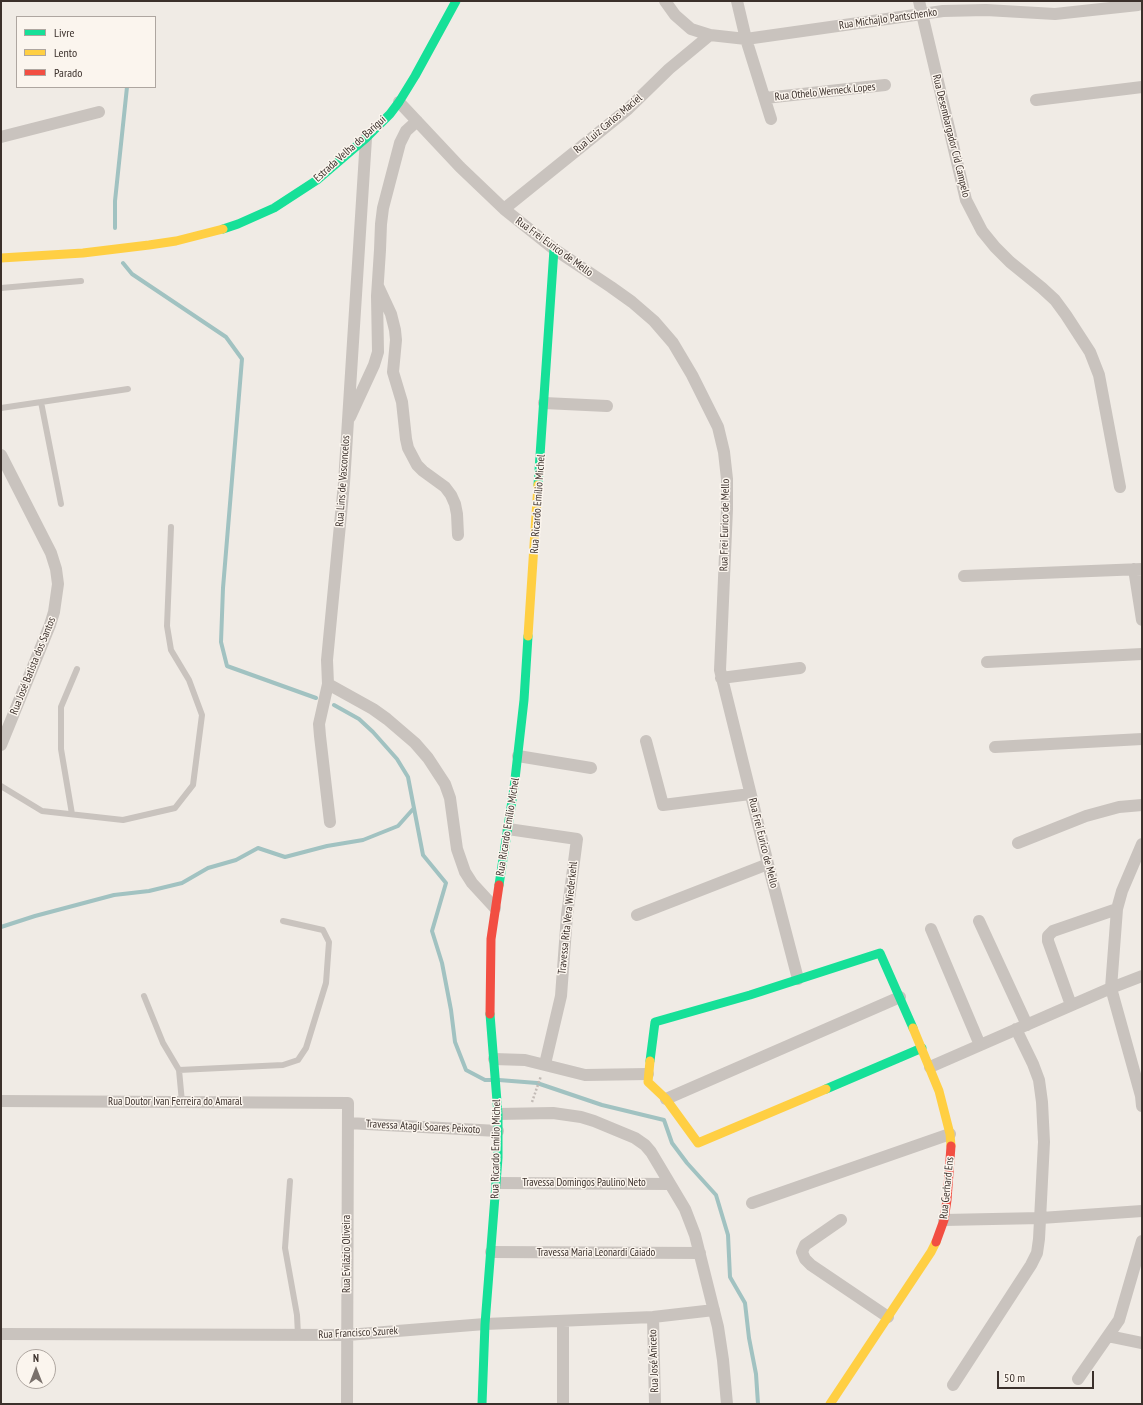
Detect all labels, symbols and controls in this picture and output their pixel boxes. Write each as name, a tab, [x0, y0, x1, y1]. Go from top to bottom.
street label: Rua Michajlo Pantschenko	[838, 6, 938, 32]
legend	[16, 16, 156, 88]
text: Livre	[54, 25, 74, 40]
text: Lento	[54, 45, 77, 60]
text: Parado	[54, 65, 82, 80]
street label: Rua Desembargador Cid Campelo	[929, 73, 973, 199]
street label: Rua Othelo Werneck Lopes	[774, 80, 876, 104]
street label: Rua Luiz Carlos Maciel	[571, 92, 645, 156]
street label: Estrada Velha do Barigui	[311, 113, 389, 185]
street label: Rua Frei Eurico de Mello	[513, 215, 595, 279]
street label: Rua Lins de Vasconcelos	[333, 435, 353, 527]
street label: Rua Ricardo Emílio Michel	[528, 454, 548, 554]
street label: Rua Frei Eurico de Mello	[718, 479, 732, 571]
street label: Rua José Batista dos Santos	[7, 615, 59, 717]
street label: Rua Ricardo Emílio Michel	[494, 777, 522, 877]
street label: Rua Frei Eurico de Mello	[745, 797, 781, 889]
street label: Travessa Rita Vera Wiederkehl	[556, 861, 580, 975]
street label: Rua Doutor Ivan Ferreira do Amaral	[108, 1095, 242, 1109]
street label: Rua Ricardo Emílio Michel	[489, 1099, 503, 1199]
street label: Travessa Atagil Soares Peixoto	[365, 1117, 481, 1137]
street label: Rua Gerhard Ens	[937, 1156, 957, 1220]
street label: Travessa Domingos Paulino Neto	[522, 1176, 646, 1190]
street label: Rua Evilázio Oliveira	[340, 1215, 354, 1293]
street label: Travessa Maria Leonardi Caiado	[537, 1246, 655, 1260]
street label: Rua Francisco Szurek	[318, 1324, 398, 1342]
street label: Rua José Aniceto	[646, 1329, 662, 1393]
north arrow	[16, 1349, 56, 1389]
text: N	[33, 1351, 39, 1365]
scale bar	[999, 1363, 1096, 1389]
text: 50 m	[1004, 1370, 1025, 1385]

